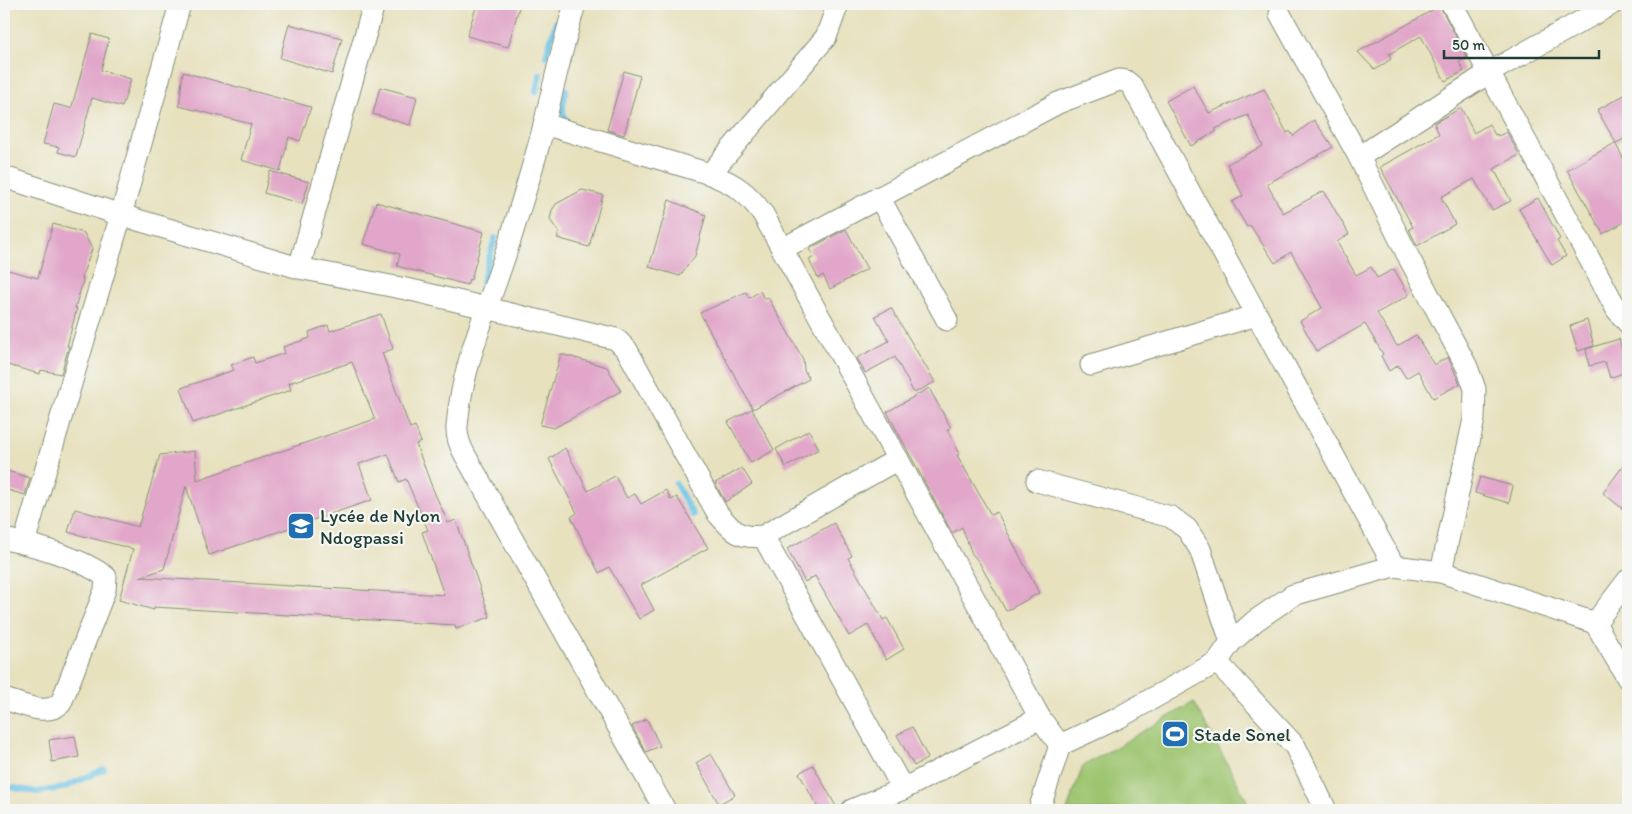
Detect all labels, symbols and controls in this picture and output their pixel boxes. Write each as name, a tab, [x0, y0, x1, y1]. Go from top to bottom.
scale bar	[1444, 28, 1600, 60]
text: 50 m	[1452, 36, 1485, 54]
place label: Lycée de Nylon Ndogpassi	[320, 504, 441, 549]
school or university icon: Lycée de Nylon Ndogpassi	[286, 511, 316, 541]
sports icon: Stade Sonel	[1160, 719, 1190, 749]
place label: Stade Sonel	[1194, 723, 1291, 746]

